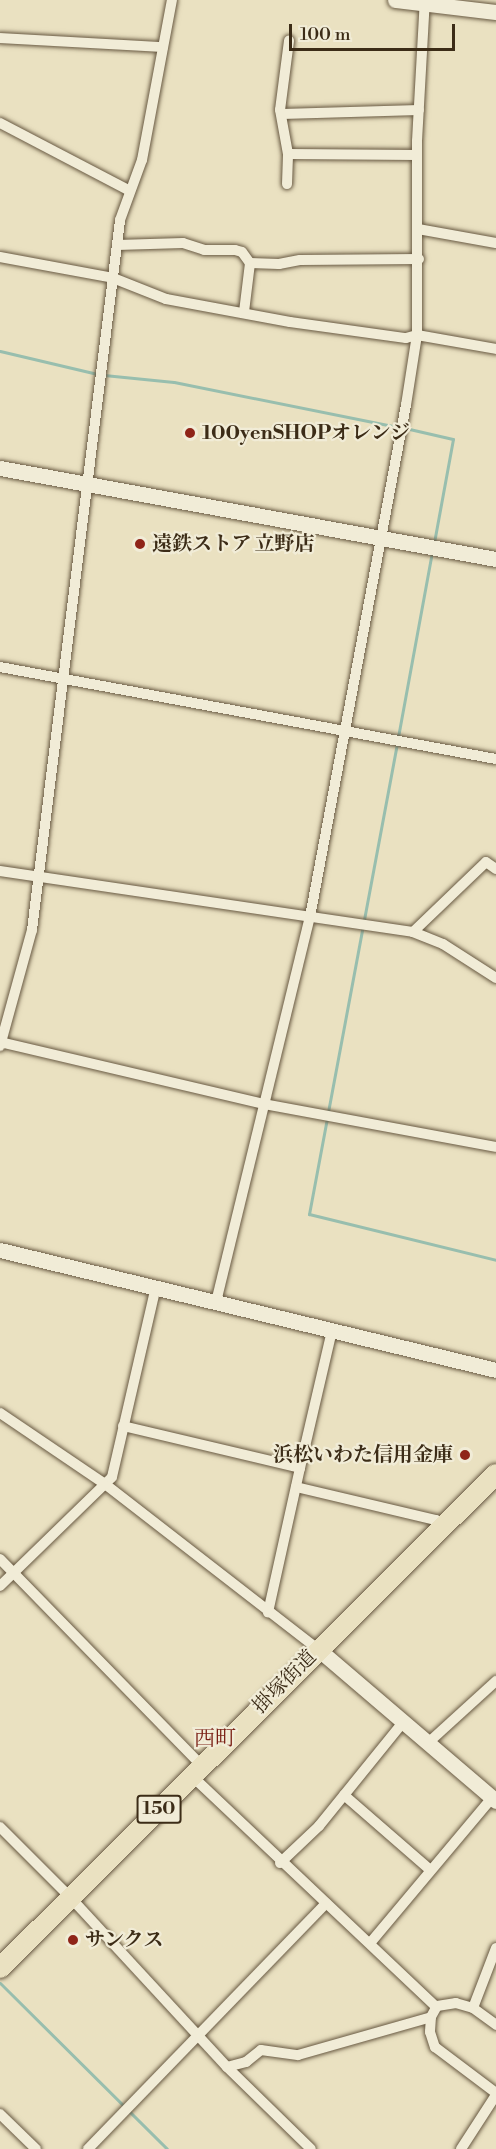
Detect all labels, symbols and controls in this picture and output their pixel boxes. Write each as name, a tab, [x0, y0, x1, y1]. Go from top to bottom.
scale bar	[292, 12, 458, 50]
text: 100 m	[300, 23, 351, 46]
place label: 100yenSHOPオレンジ	[202, 421, 411, 445]
marker: 100yenSHOPオレンジ	[183, 426, 197, 440]
place label: 遠鉄ストア 立野店	[152, 532, 315, 556]
marker: 遠鉄ストア 立野店	[133, 537, 147, 551]
place label: 浜松いわた信用金庫	[273, 1443, 453, 1467]
marker: 浜松いわた信用金庫	[458, 1448, 472, 1462]
street label: 掛塚街道	[248, 1645, 322, 1719]
district label: 西町	[194, 1726, 236, 1752]
road number: 150	[136, 1794, 182, 1824]
place label: サンクス	[85, 1928, 165, 1952]
marker: サンクス	[66, 1933, 80, 1947]

